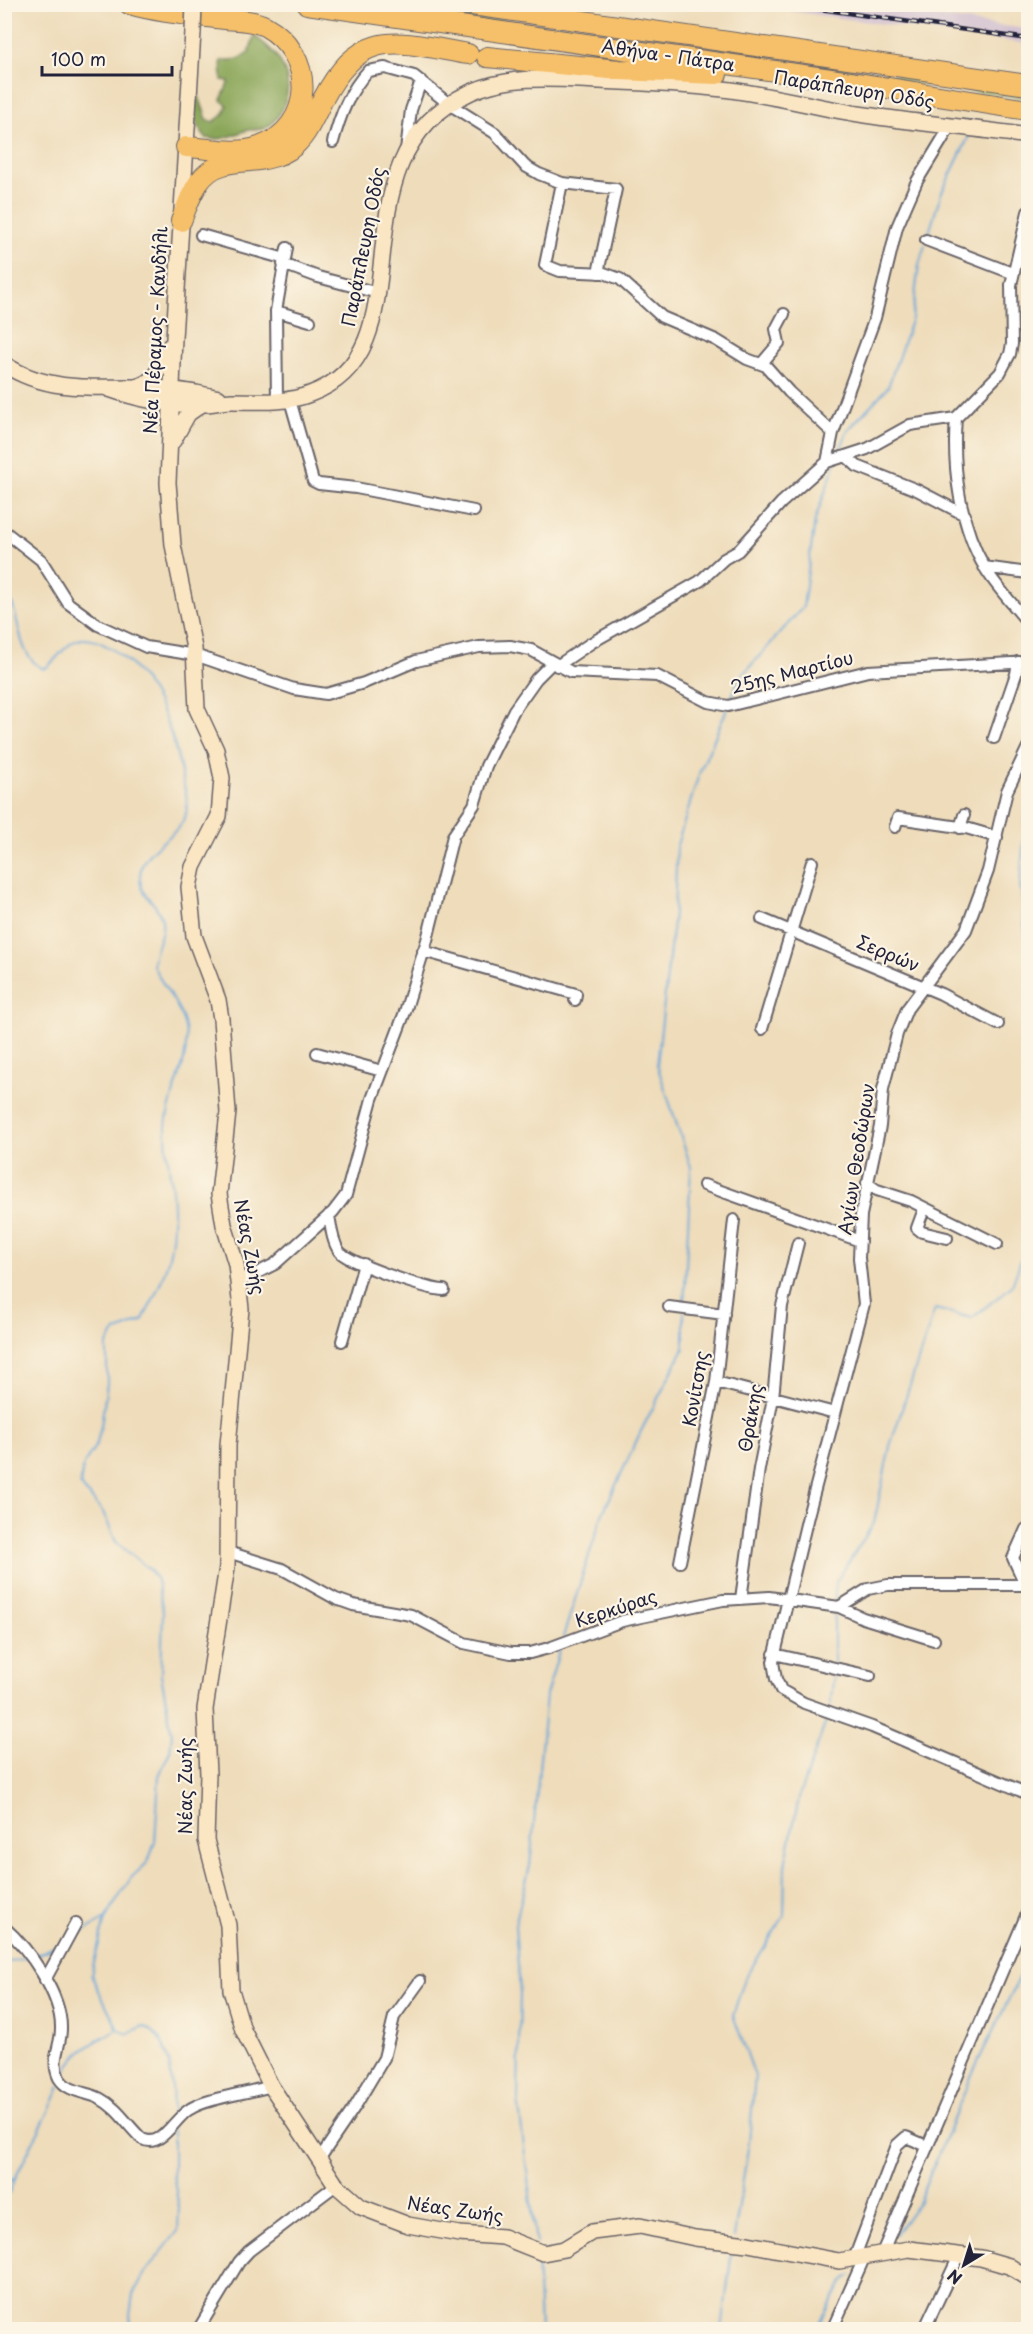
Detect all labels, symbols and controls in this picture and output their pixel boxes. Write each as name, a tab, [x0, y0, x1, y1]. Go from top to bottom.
street label: Αθήνα - Πάτρα	[600, 32, 737, 77]
scale bar	[42, 39, 172, 77]
text: 100 m	[51, 45, 106, 72]
street label: Παράπλευρη Οδός	[772, 63, 936, 115]
street label: Παράπλευρη Οδός	[334, 165, 391, 329]
street label: Νέα Πέραμος - Κανδήλι	[136, 225, 173, 434]
street label: 25ης Μαρτίου	[727, 643, 856, 700]
street label: Σερρών	[853, 927, 924, 978]
street label: Αγίων Θεοδώρων	[830, 1081, 881, 1237]
street label: Νέας Ζωής	[228, 1197, 273, 1297]
street label: Κονίτσης	[675, 1349, 714, 1429]
street label: Θράκης	[730, 1381, 769, 1454]
street label: Κερκύρας	[571, 1582, 660, 1633]
street label: Νέας Ζωής	[171, 1738, 198, 1834]
street label: Νέας Ζωής	[405, 2188, 505, 2229]
north arrow	[934, 2235, 994, 2295]
text: N	[942, 2264, 967, 2291]

